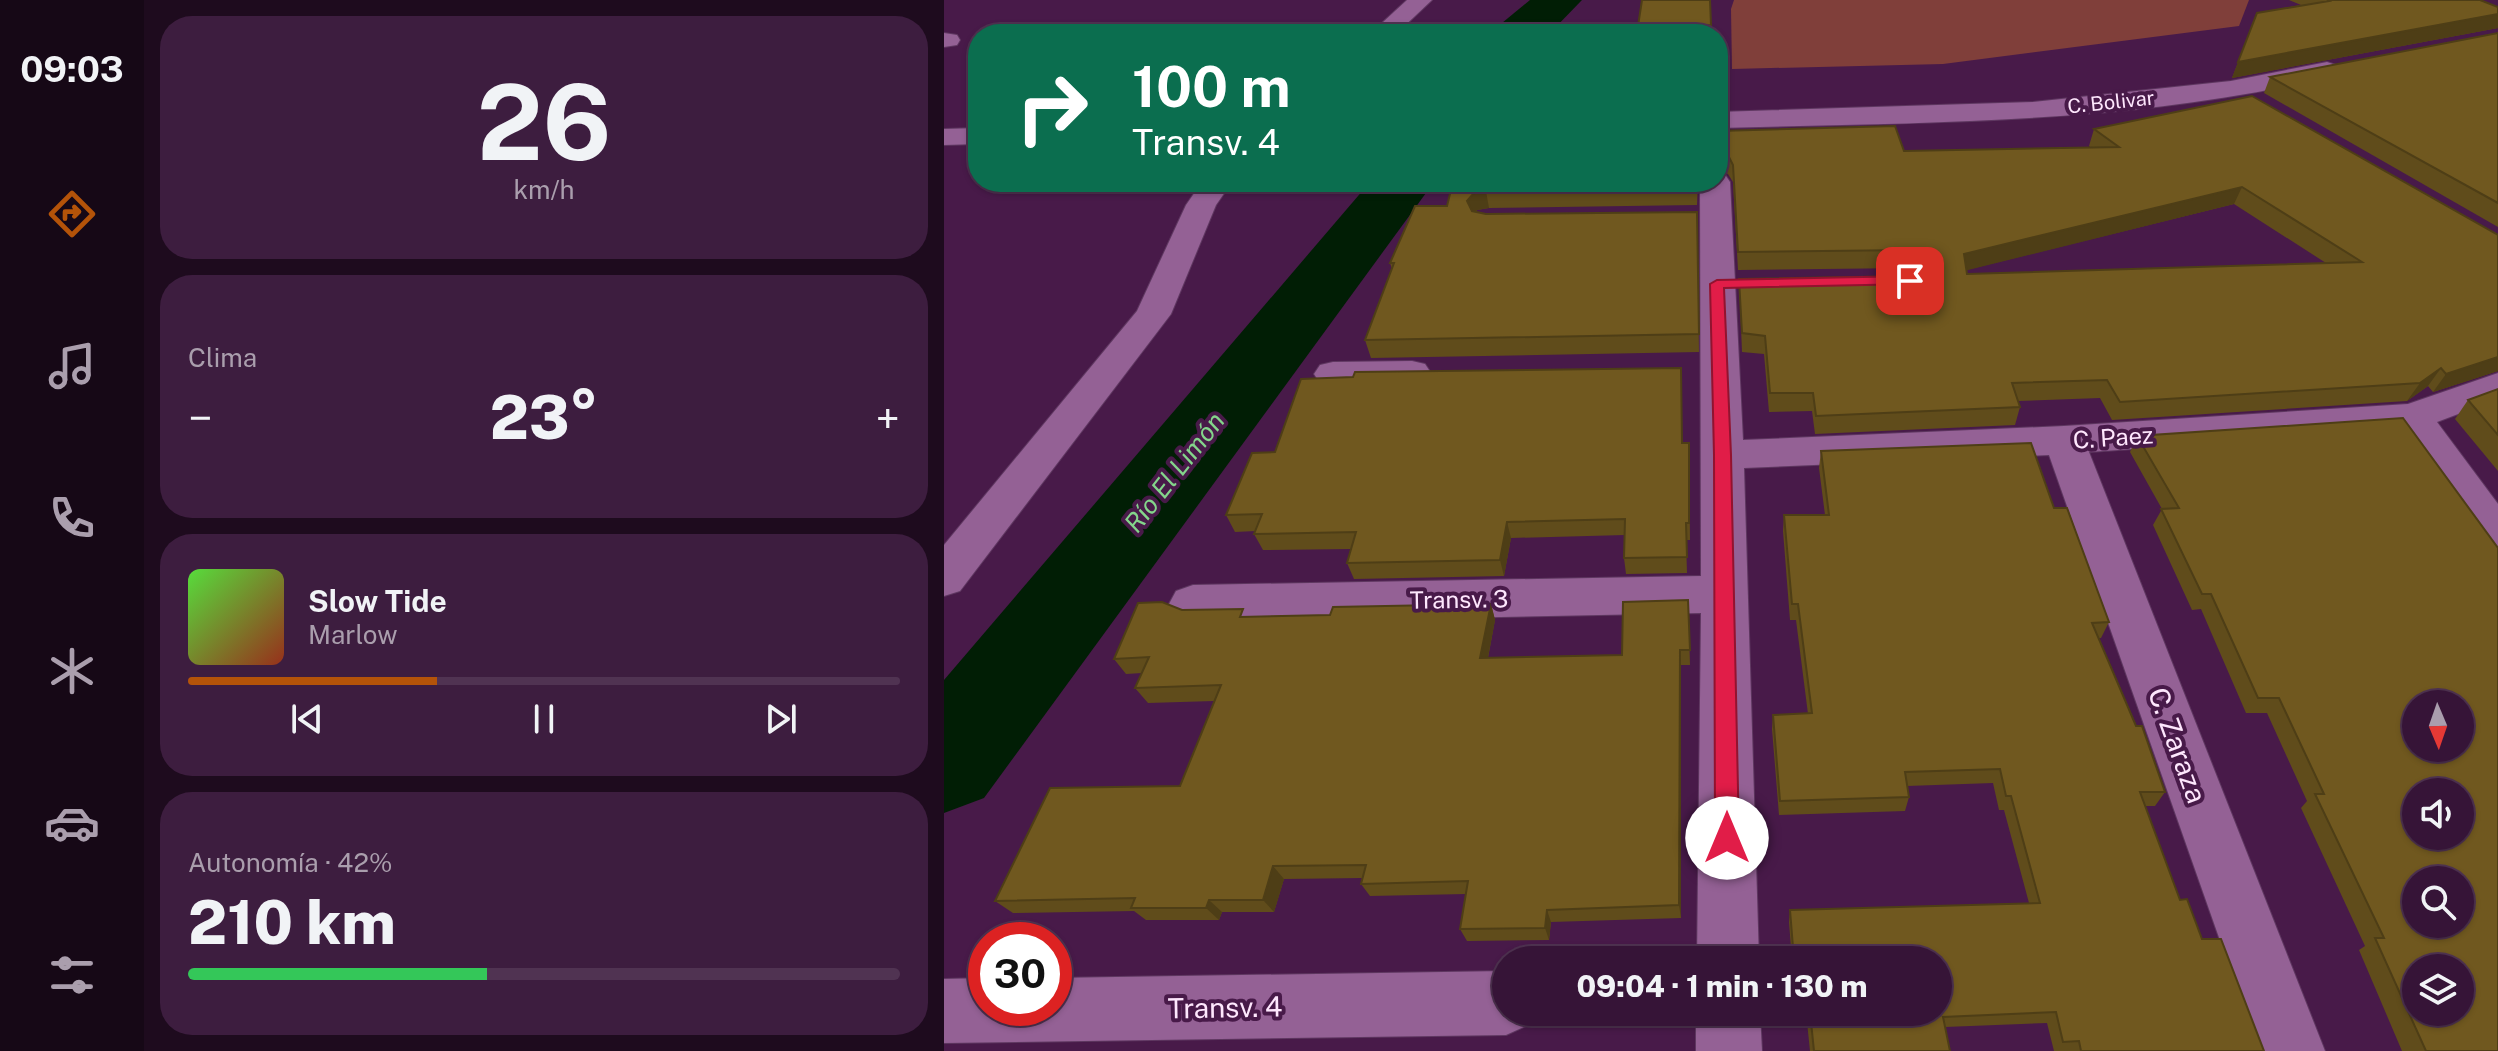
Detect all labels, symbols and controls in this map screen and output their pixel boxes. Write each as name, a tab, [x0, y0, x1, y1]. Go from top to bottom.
text: 09:03	[20, 48, 124, 90]
text: 100 m	[1132, 54, 1291, 120]
icon: right	[1000, 56, 1104, 160]
text: 26	[477, 61, 611, 183]
street label: C. Bolivar	[2066, 85, 2156, 118]
text: Transv. 4	[1132, 121, 1280, 163]
text: km/h	[513, 174, 575, 205]
icon: directions	[44, 186, 100, 242]
pin	[1876, 247, 1944, 315]
icon: arrive	[1888, 259, 1932, 303]
icon: music	[44, 338, 100, 394]
text: Clima	[188, 342, 257, 373]
text: 23°	[490, 382, 598, 453]
text: −	[188, 392, 212, 444]
text: +	[876, 392, 900, 444]
water label: Río El Limón	[1117, 406, 1231, 538]
street label: C. Paez	[2072, 420, 2154, 454]
icon: phone	[44, 490, 100, 546]
text: Slow Tide	[308, 583, 447, 619]
street label: Transv. 3	[1409, 584, 1509, 614]
text: Marlow	[308, 619, 398, 650]
icon: climate	[44, 643, 100, 699]
street label: C. Zaraza	[2142, 683, 2214, 807]
north arrow	[2402, 690, 2474, 762]
map controls	[2402, 690, 2474, 1026]
icon: previous	[285, 697, 329, 741]
icon: pause	[522, 697, 566, 741]
icon: next	[759, 697, 803, 741]
button: sound	[2402, 778, 2474, 850]
icon: car	[44, 795, 100, 851]
position arrow	[1685, 796, 1769, 880]
text: Autonomía · 42%	[188, 847, 392, 878]
button: search	[2402, 866, 2474, 938]
text: 210 km	[188, 887, 396, 958]
speed limit sign: 30	[968, 922, 1072, 1026]
icon: filters	[44, 947, 100, 1003]
button: layers	[2402, 954, 2474, 1026]
text: 09:04 · 1 min · 130 m	[1576, 968, 1868, 1004]
street label: Transv. 4	[1167, 989, 1283, 1025]

